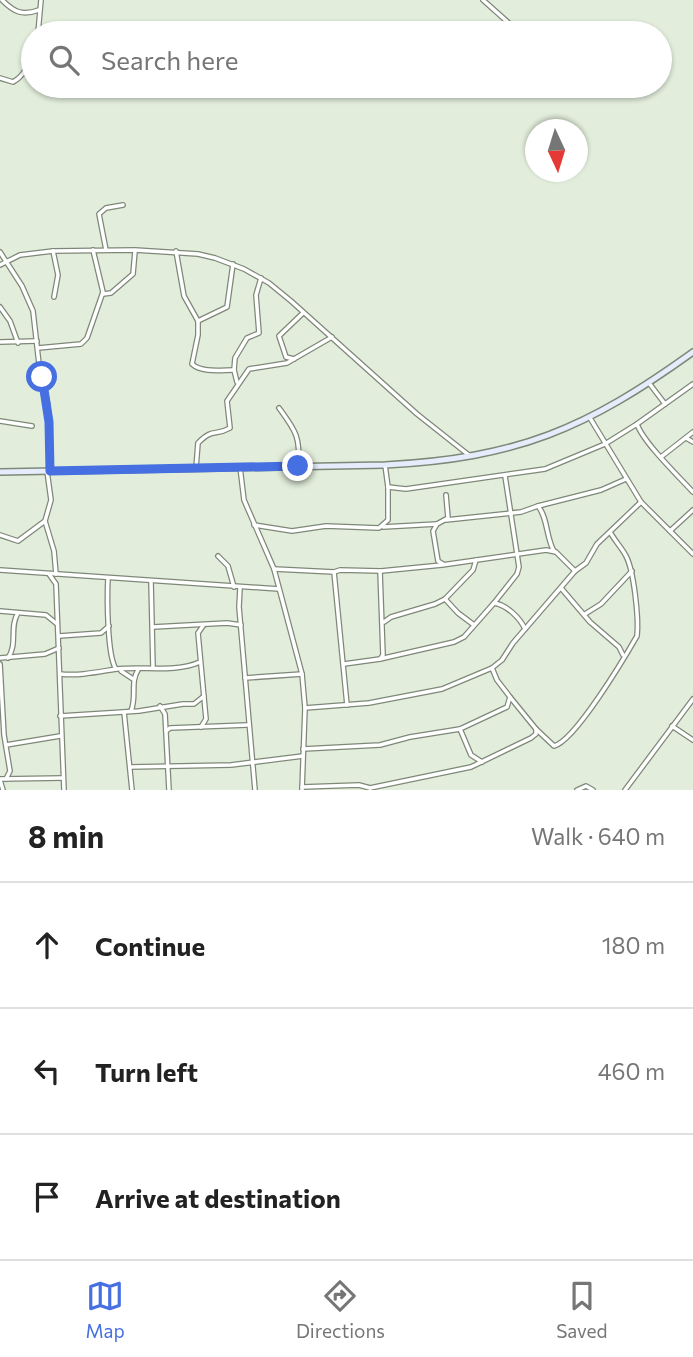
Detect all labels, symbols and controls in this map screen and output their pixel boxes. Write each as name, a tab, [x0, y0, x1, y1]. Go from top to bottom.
search box	[21, 21, 672, 98]
icon: search	[45, 41, 83, 79]
text: Search here	[101, 44, 239, 75]
north arrow	[525, 119, 588, 182]
route start	[26, 361, 57, 392]
route end	[282, 450, 313, 481]
text: 8 min	[28, 817, 104, 854]
text: Walk · 640 m	[531, 822, 665, 850]
icon: ahead	[28, 926, 66, 964]
text: Continue	[95, 930, 205, 961]
text: 180 m	[602, 931, 665, 959]
icon: left	[28, 1052, 66, 1090]
text: Turn left	[95, 1056, 198, 1087]
text: 460 m	[598, 1057, 665, 1085]
icon: arrive	[28, 1178, 66, 1216]
text: Arrive at destination	[95, 1182, 341, 1213]
tab: Map	[86, 1277, 125, 1342]
tab: Directions	[296, 1277, 385, 1342]
tab: Saved	[556, 1277, 607, 1342]

